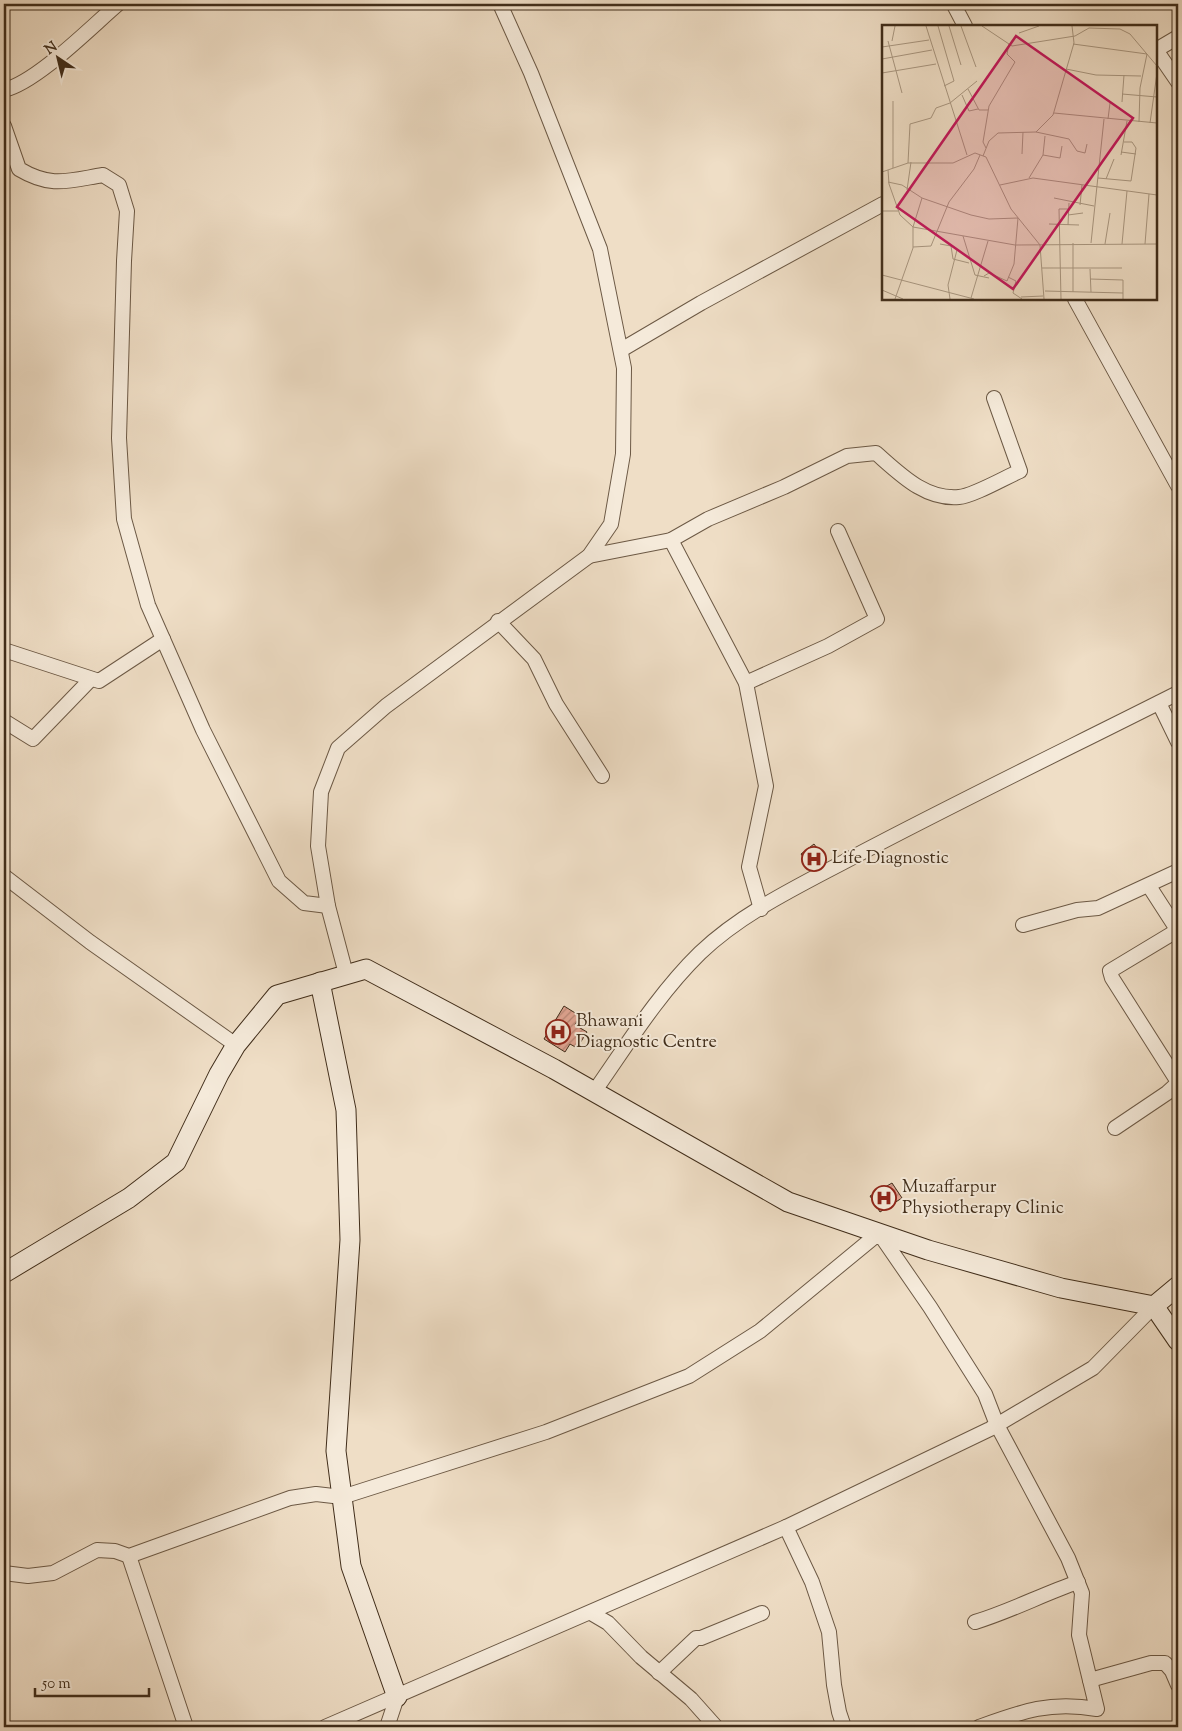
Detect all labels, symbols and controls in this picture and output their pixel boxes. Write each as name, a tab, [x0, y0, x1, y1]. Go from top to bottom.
inset map	[882, 25, 1157, 300]
north arrow	[32, 32, 82, 82]
text: N	[41, 38, 62, 60]
hospital icon: Life Diagnostic	[801, 846, 827, 872]
place label: Life Diagnostic	[832, 846, 949, 872]
place label: Bhawani Diagnostic Centre	[576, 1009, 717, 1056]
hospital icon: Bhawani Diagnostic Centre	[545, 1019, 571, 1045]
place label: Muzaffarpur Physiotherapy Clinic	[902, 1175, 1064, 1222]
hospital icon: Muzaffarpur Physiotherapy Clinic	[871, 1185, 897, 1211]
scale bar	[35, 1666, 149, 1698]
text: 50 m	[41, 1674, 71, 1695]

